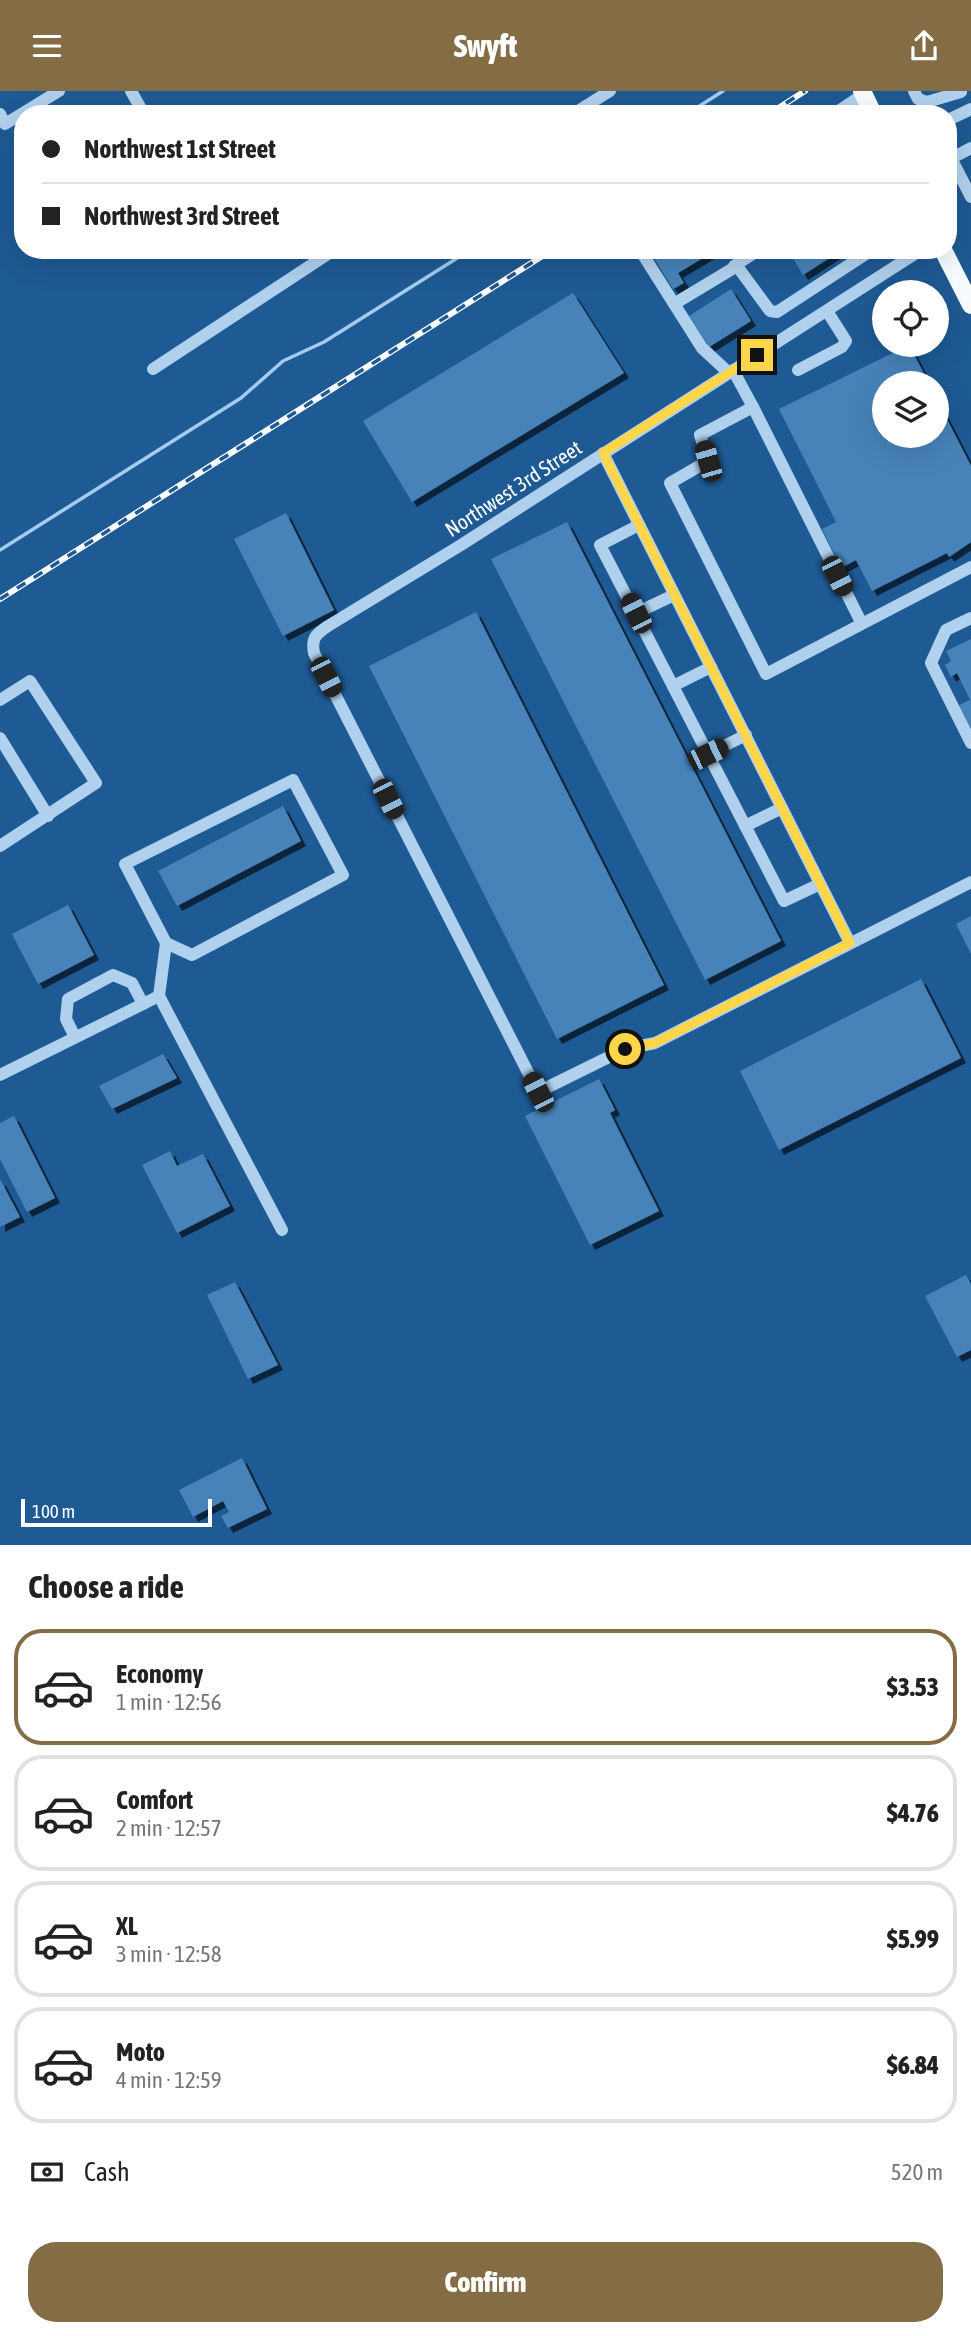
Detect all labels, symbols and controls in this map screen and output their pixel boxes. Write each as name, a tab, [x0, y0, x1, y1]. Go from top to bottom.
icon: menu	[28, 27, 66, 65]
text: Swyft	[454, 27, 517, 64]
icon: share	[905, 27, 943, 65]
text: Northwest 1st Street	[84, 134, 276, 164]
text: Northwest 3rd Street	[84, 201, 279, 231]
map controls	[872, 280, 949, 448]
button: locate	[872, 280, 949, 357]
route end	[741, 339, 773, 371]
button: layers	[872, 371, 949, 448]
street label: Northwest 3rd Street	[440, 435, 586, 541]
car	[693, 438, 724, 484]
car	[819, 553, 856, 599]
car	[618, 590, 655, 636]
car	[308, 654, 345, 700]
car	[685, 735, 732, 773]
car	[370, 776, 407, 822]
route start	[609, 1033, 641, 1065]
car	[520, 1069, 557, 1115]
scale bar	[21, 1496, 212, 1528]
text: 100 m	[32, 1500, 75, 1522]
text: Choose a ride	[28, 1568, 184, 1605]
icon: car	[32, 1656, 95, 1719]
text: Economy	[116, 1659, 203, 1689]
text: $3.53	[887, 1672, 939, 1702]
text: 1 min · 12:56	[116, 1689, 222, 1715]
icon: car	[32, 1782, 95, 1845]
text: Comfort	[116, 1785, 193, 1815]
text: $4.76	[887, 1798, 939, 1828]
text: 2 min · 12:57	[116, 1815, 222, 1841]
icon: car	[32, 1908, 95, 1971]
text: XL	[116, 1911, 138, 1941]
text: $5.99	[887, 1924, 939, 1954]
text: 3 min · 12:58	[116, 1941, 222, 1967]
icon: car	[32, 2034, 95, 2097]
text: Moto	[116, 2037, 165, 2067]
text: $6.84	[887, 2050, 939, 2080]
text: 4 min · 12:59	[116, 2067, 222, 2093]
icon: cash	[28, 2153, 66, 2191]
text: Cash	[84, 2157, 130, 2187]
text: 520 m	[891, 2159, 943, 2185]
button: Confirm	[28, 2242, 943, 2322]

